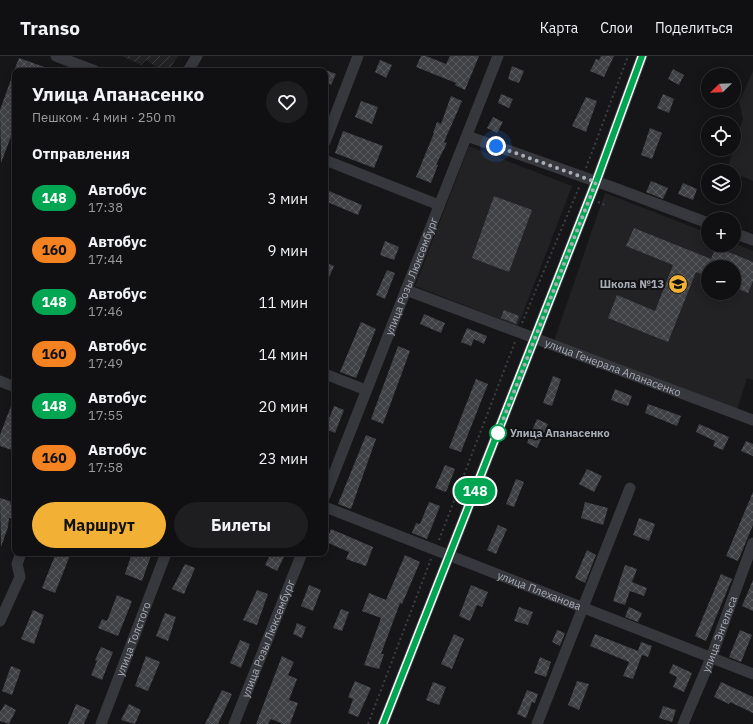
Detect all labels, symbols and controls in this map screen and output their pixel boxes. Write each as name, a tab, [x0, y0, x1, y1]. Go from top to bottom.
text: Transo	[20, 16, 80, 40]
text: Карта	[540, 19, 578, 37]
text: Слои	[600, 19, 633, 37]
text: Поделиться	[655, 19, 733, 37]
north arrow	[701, 68, 741, 108]
map controls	[701, 68, 741, 300]
button: heart	[266, 81, 308, 123]
text: Улица Апанасенко	[32, 82, 204, 106]
text: Пешком · 4 мин · 250 m	[32, 109, 176, 126]
button: locate	[701, 116, 741, 156]
your location	[486, 136, 506, 156]
text: Отправления	[32, 144, 130, 163]
button: layers	[701, 164, 741, 204]
text: Автобус	[88, 180, 147, 199]
text: 148	[41, 189, 67, 207]
text: 3 мин	[267, 189, 308, 208]
text: 17:38	[88, 199, 123, 216]
button: +	[701, 212, 741, 252]
street label: улица Розы Люксембург	[382, 215, 441, 337]
text: Автобус	[88, 232, 147, 251]
text: 160	[41, 241, 67, 259]
text: 9 мин	[267, 241, 308, 260]
text: 17:44	[88, 251, 123, 268]
button: −	[701, 260, 741, 300]
school or university icon: Школа №13	[667, 273, 689, 295]
place label: Школа №13	[600, 277, 664, 291]
text: Автобус	[88, 284, 147, 303]
text: 148	[41, 293, 67, 311]
text: 11 мин	[258, 293, 308, 312]
text: 17:46	[88, 303, 123, 320]
text: Автобус	[88, 336, 147, 355]
street label: улица Генерала Апанасенко	[543, 336, 683, 399]
text: 160	[41, 345, 67, 363]
text: 14 мин	[258, 345, 308, 364]
text: 17:49	[88, 355, 123, 372]
text: Автобус	[88, 388, 147, 407]
text: 148	[41, 397, 67, 415]
text: 20 мин	[258, 397, 308, 416]
text: 17:55	[88, 407, 123, 424]
marker: Улица Апанасенко	[489, 424, 507, 442]
place label: Улица Апанасенко	[510, 426, 610, 440]
text: Автобус	[88, 440, 147, 459]
text: 160	[41, 449, 67, 467]
text: 23 мин	[258, 449, 308, 468]
text: 17:58	[88, 459, 123, 476]
line badge: 148	[452, 478, 498, 504]
text: 148	[462, 482, 488, 500]
button: Маршрут	[32, 502, 166, 548]
button: Билеты	[174, 502, 308, 548]
street label: улица Плеханова	[495, 568, 583, 613]
street label: улица Розы Люксембург	[238, 577, 298, 700]
street label: улица Энгельса	[699, 594, 740, 675]
street label: улица Толстого	[113, 600, 154, 678]

